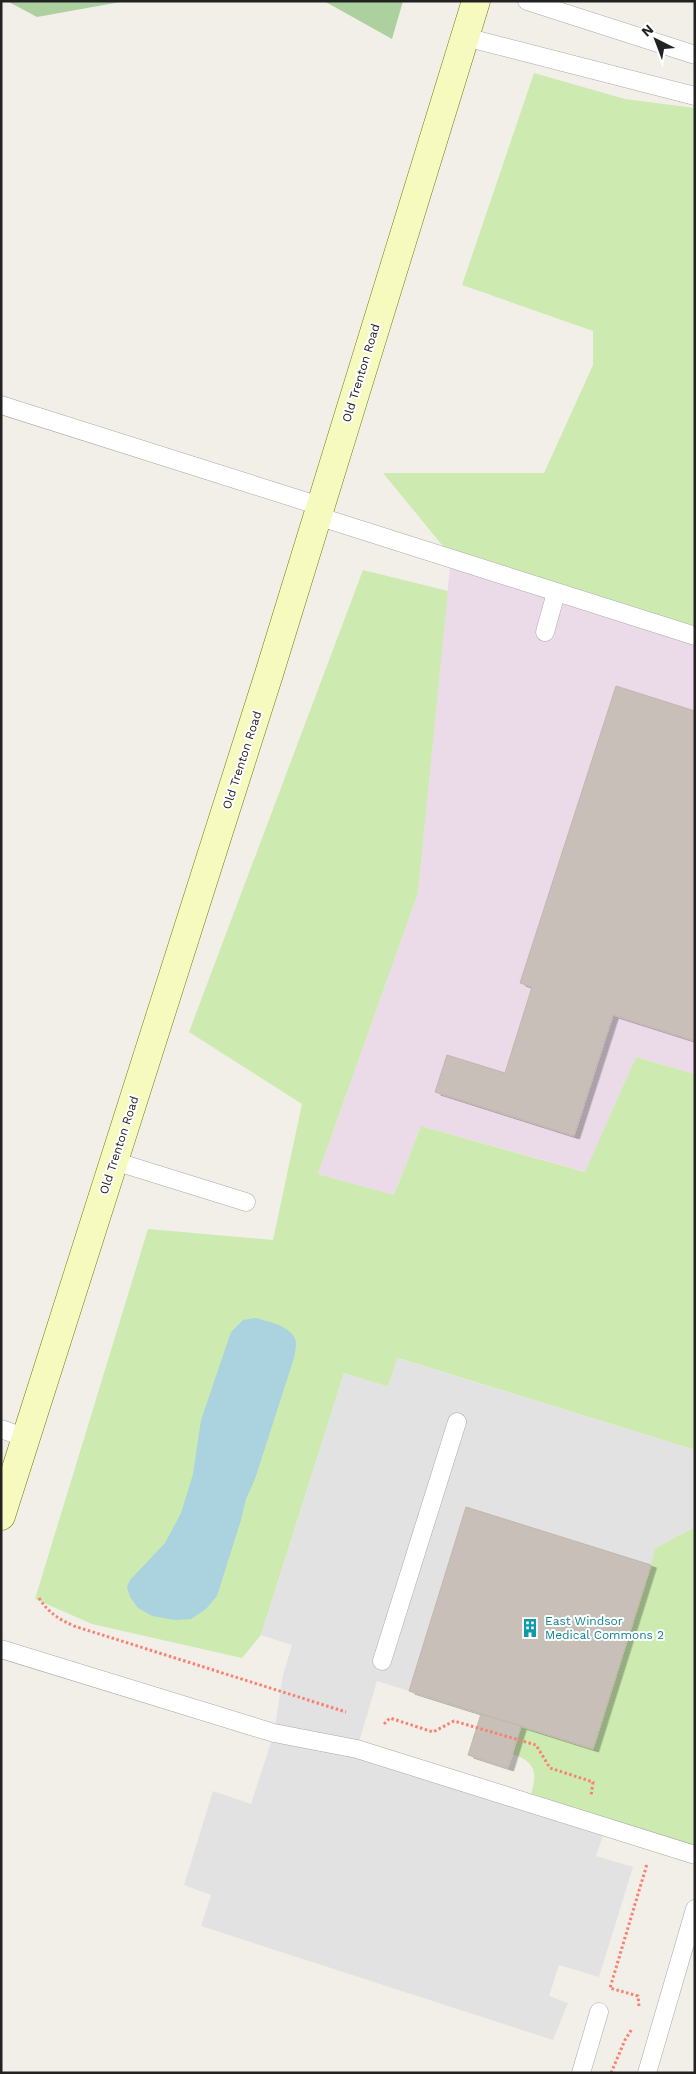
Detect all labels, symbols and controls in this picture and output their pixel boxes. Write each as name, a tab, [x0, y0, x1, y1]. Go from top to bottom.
north arrow	[631, 15, 681, 65]
text: N	[638, 21, 657, 40]
street label: Old Trenton Road	[339, 322, 383, 424]
street label: Old Trenton Road	[220, 709, 264, 811]
street label: Old Trenton Road	[97, 1094, 141, 1196]
place label: East Windsor Medical Commons 2	[545, 1614, 664, 1642]
building icon: East Windsor Medical Commons 2	[519, 1617, 541, 1639]

